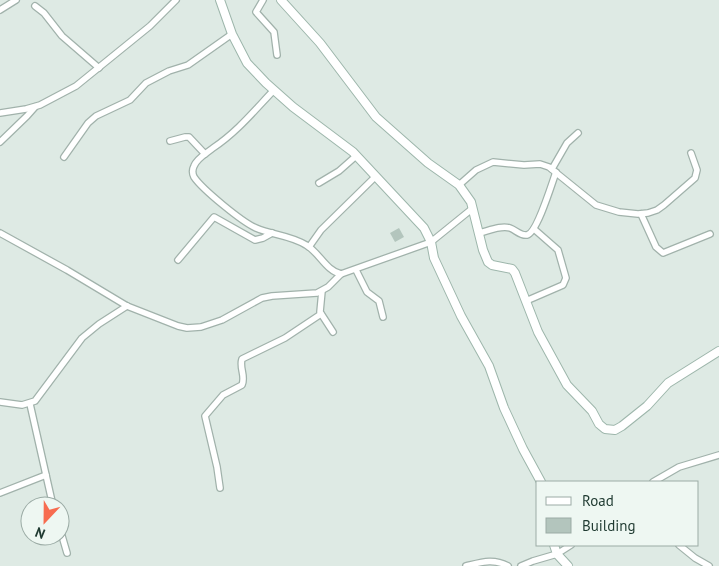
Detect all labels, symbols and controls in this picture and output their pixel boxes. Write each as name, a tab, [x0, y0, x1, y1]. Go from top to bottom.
legend	[536, 481, 699, 546]
text: Road	[582, 491, 614, 510]
north arrow	[20, 496, 70, 546]
text: Building	[582, 516, 636, 535]
text: N	[32, 523, 48, 543]

